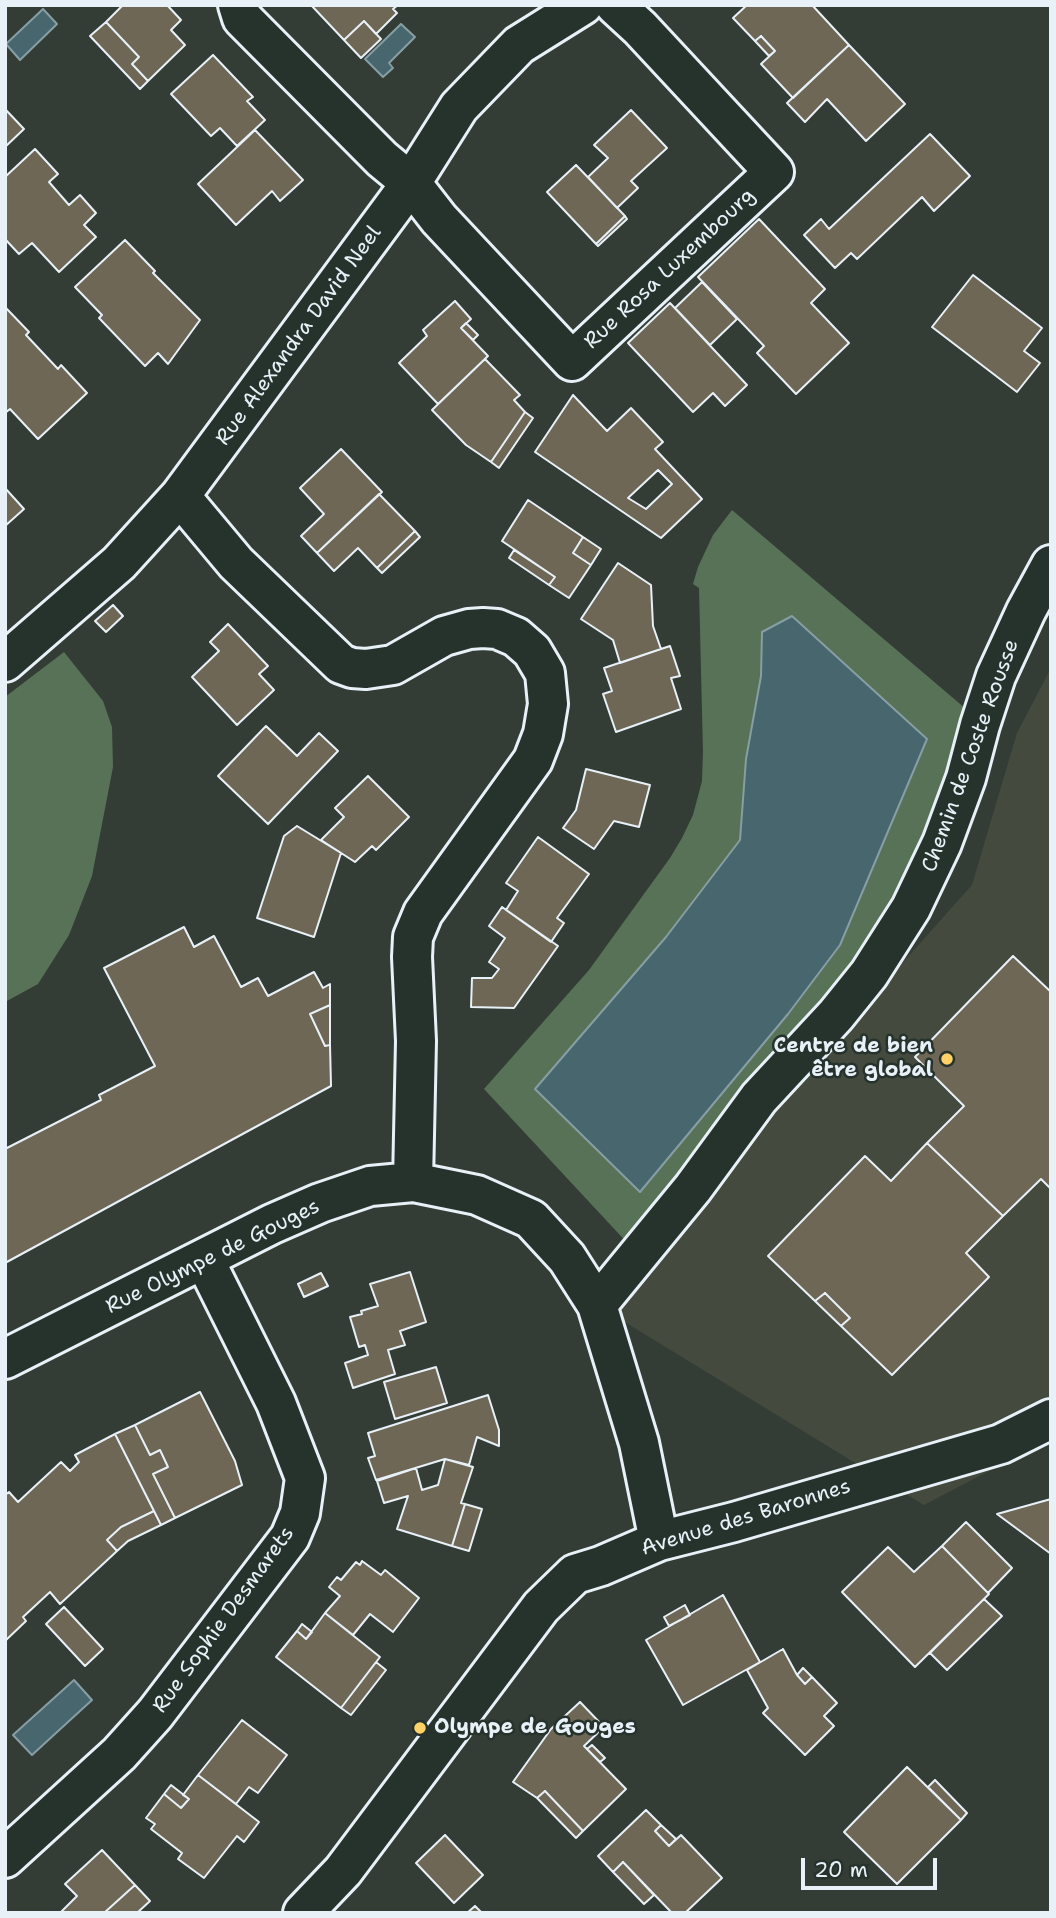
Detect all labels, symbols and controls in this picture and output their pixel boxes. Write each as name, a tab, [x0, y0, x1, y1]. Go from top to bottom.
street label: Rue Rosa Luxembourg	[579, 183, 761, 355]
street label: Rue Alexandra David Neel	[211, 221, 387, 451]
street label: Chemin de Coste Rousse	[917, 636, 1025, 876]
place label: Centre de bien être global	[774, 1034, 933, 1084]
marker: Centre de bien être global	[939, 1051, 955, 1067]
street label: Rue Olympe de Gouges	[102, 1194, 324, 1320]
street label: Avenue des Baronnes	[638, 1474, 854, 1562]
street label: Rue Sophie Desmarets	[148, 1522, 300, 1718]
place label: Olympe de Gouges	[434, 1715, 636, 1741]
marker: Olympe de Gouges	[412, 1720, 428, 1736]
scale bar	[804, 1844, 940, 1888]
text: 20 m	[814, 1856, 868, 1884]

